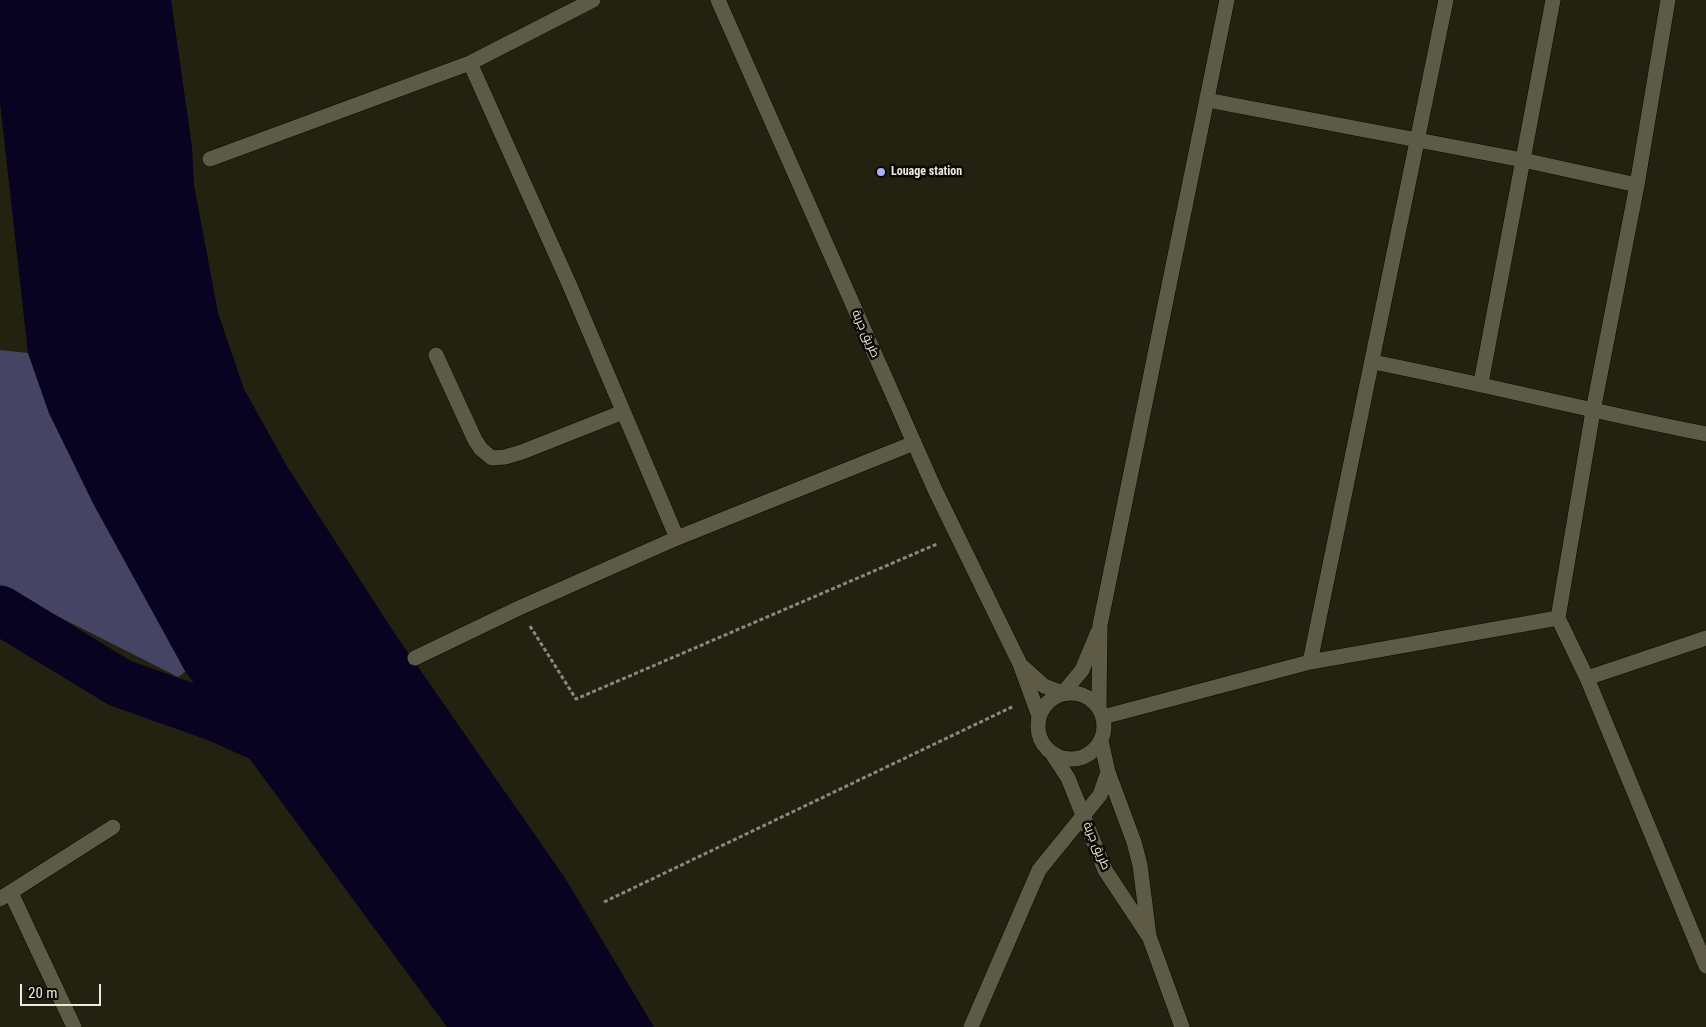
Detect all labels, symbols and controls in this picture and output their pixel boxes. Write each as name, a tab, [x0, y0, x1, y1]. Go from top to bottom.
place label: Louage station	[891, 165, 962, 179]
marker: Louage station	[875, 166, 887, 178]
street label: طريق جربة	[848, 308, 882, 360]
street label: طريق جربة	[1079, 820, 1113, 872]
scale bar	[22, 974, 104, 1006]
text: 20 m	[28, 984, 58, 1002]

